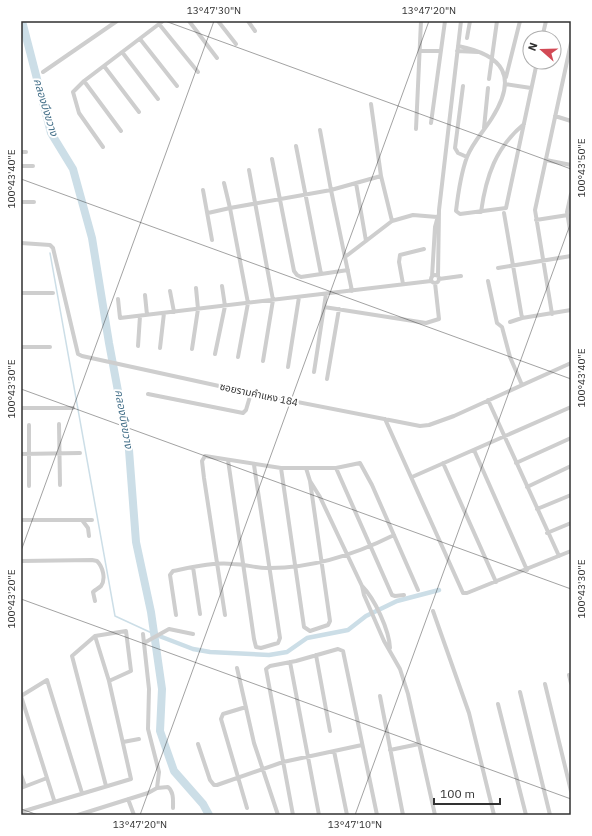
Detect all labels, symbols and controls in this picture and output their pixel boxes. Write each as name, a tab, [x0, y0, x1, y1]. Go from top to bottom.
text: 13°47'30"N	[187, 4, 241, 17]
text: 13°47'20"N	[402, 4, 456, 17]
north arrow	[522, 30, 562, 70]
text: N	[525, 40, 541, 53]
water label: คลองบึงขวาง	[31, 76, 62, 139]
text: 100°43'50"E	[575, 138, 588, 198]
text: 100°43'40"E	[5, 149, 18, 209]
text: 100°43'40"E	[575, 348, 588, 408]
text: 100°43'30"E	[5, 359, 18, 419]
street label: ซอยรามคำแหง 184	[219, 380, 299, 409]
water label: คลองบึงขวาง	[112, 388, 136, 451]
text: 100°43'30"E	[575, 559, 588, 619]
text: 100°43'20"E	[5, 569, 18, 629]
scale bar	[434, 780, 500, 806]
text: 100 m	[440, 786, 475, 801]
text: 13°47'20"N	[113, 818, 167, 831]
text: 13°47'10"N	[328, 818, 382, 831]

